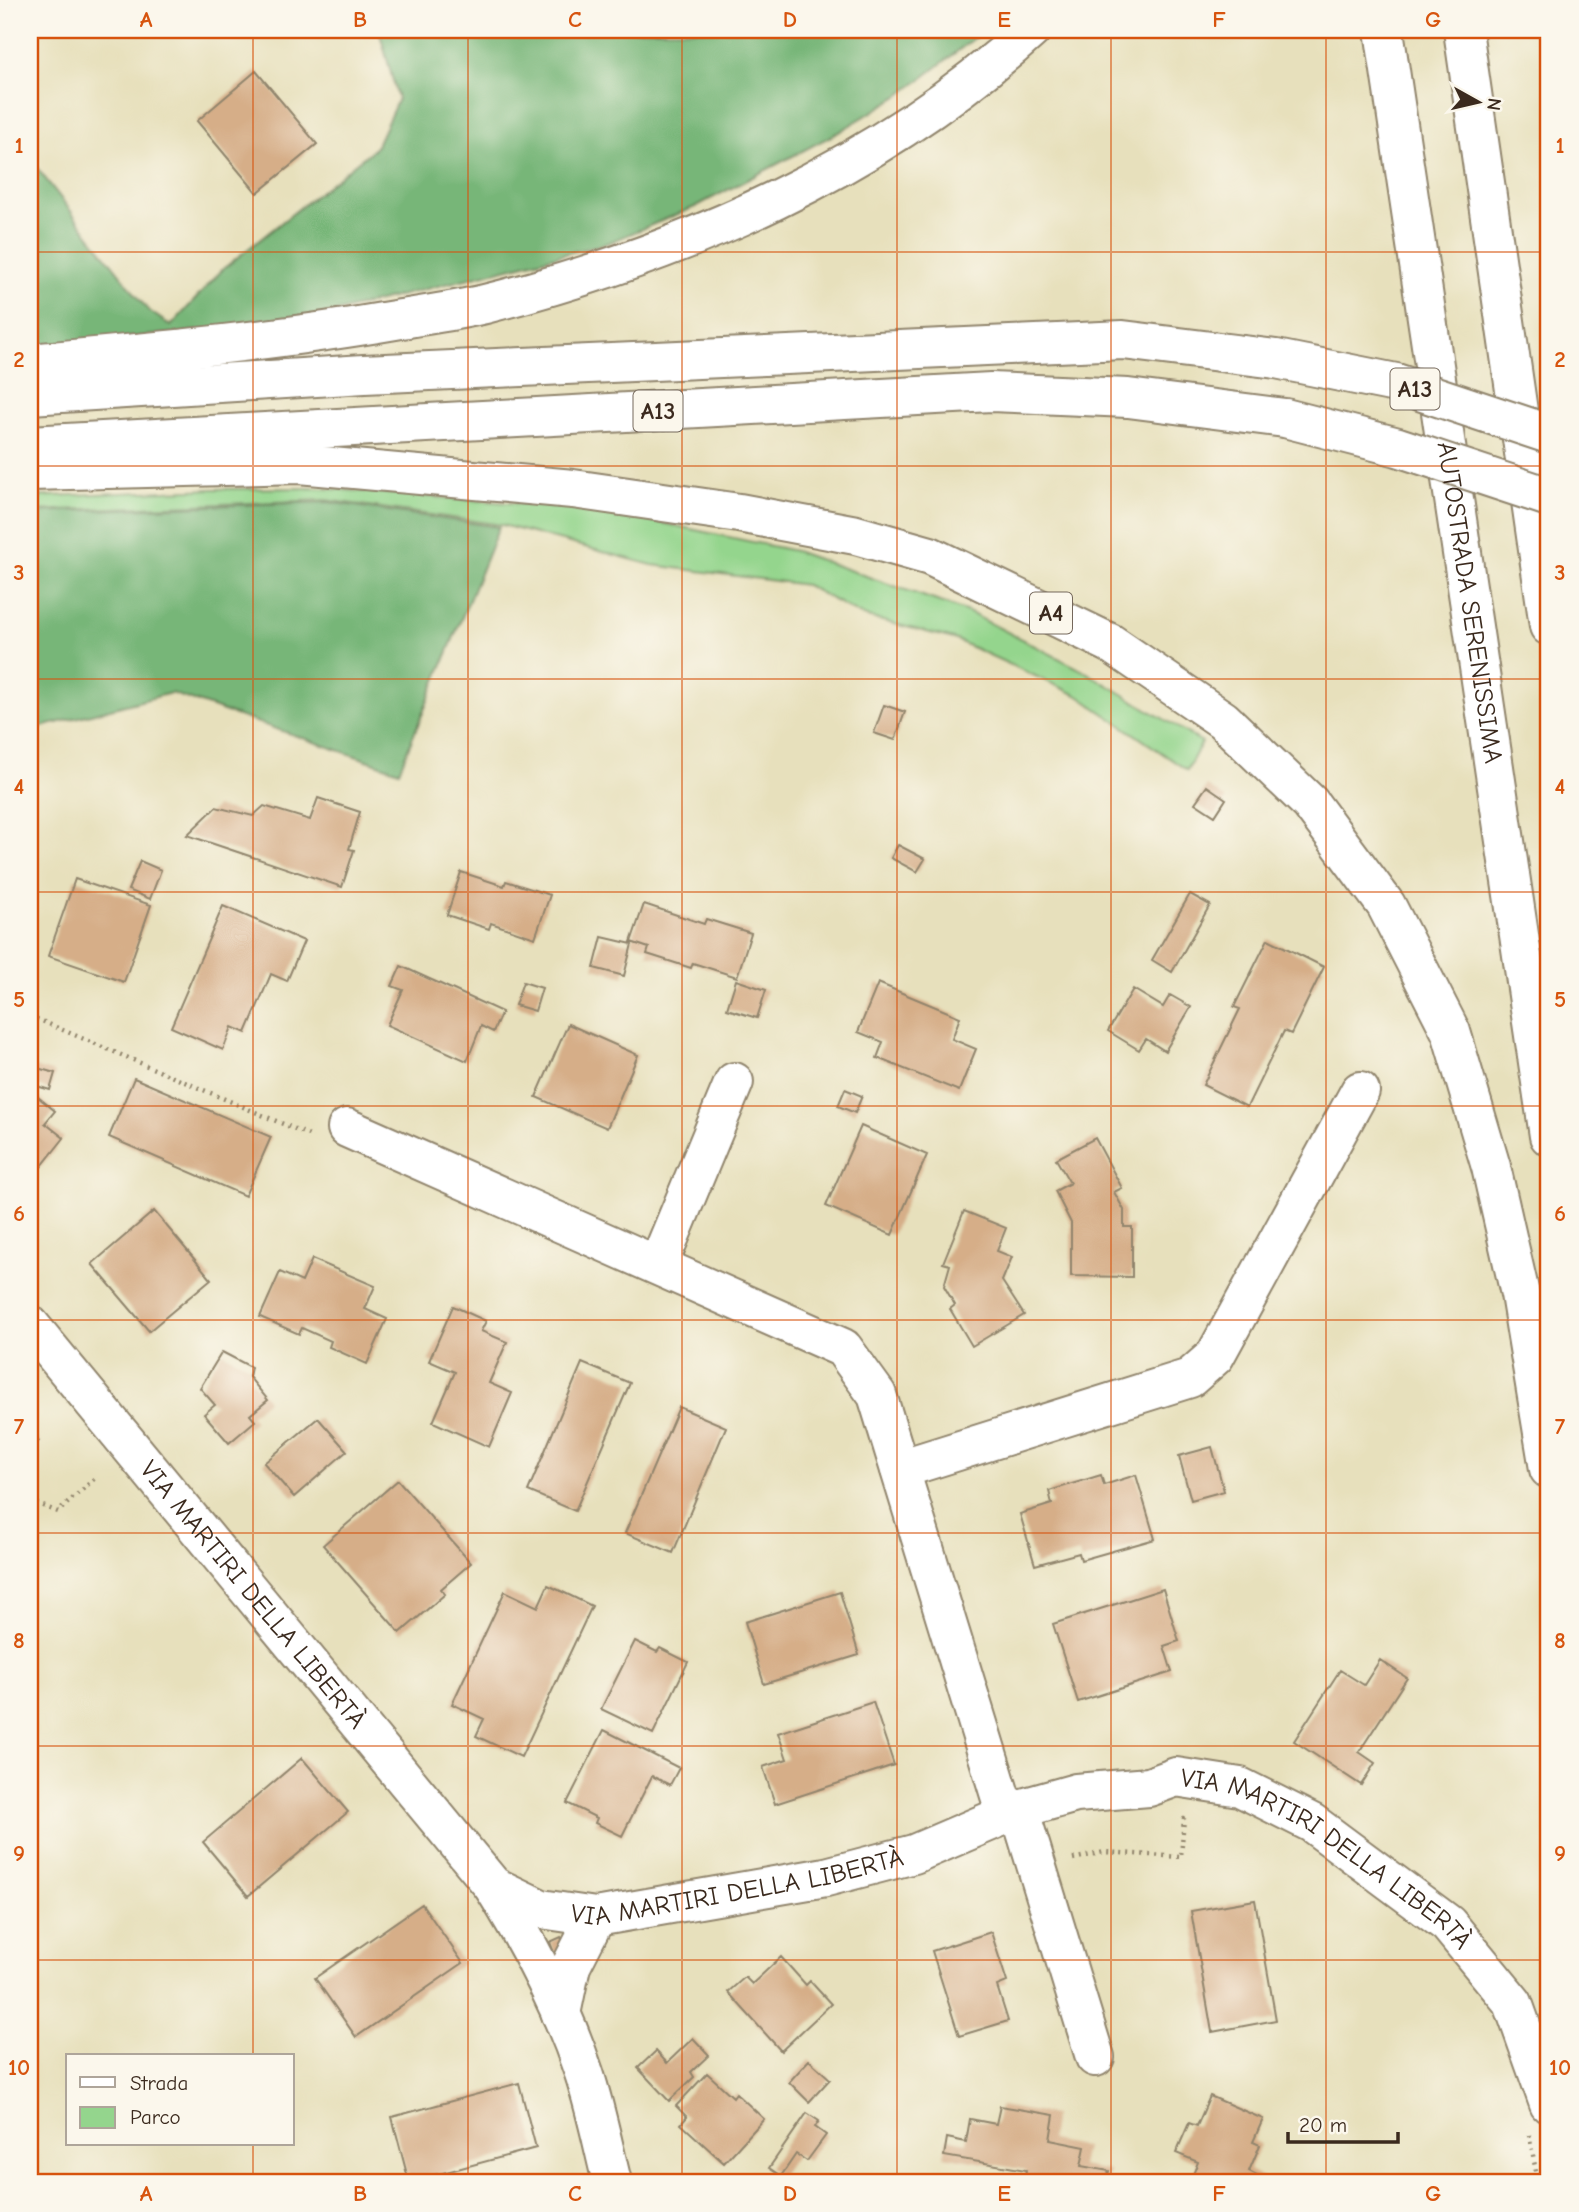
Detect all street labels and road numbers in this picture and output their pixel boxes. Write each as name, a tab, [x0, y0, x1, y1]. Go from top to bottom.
road number: A13	[1390, 368, 1440, 410]
road number: A13	[634, 390, 682, 432]
street label: AUTOSTRADA SERENISSIMA	[1431, 440, 1508, 766]
road number: A4	[1030, 592, 1072, 634]
street label: VIA MARTIRI DELLA LIBERTÀ	[134, 1455, 373, 1735]
street label: VIA MARTIRI DELLA LIBERTÀ	[1178, 1763, 1478, 1955]
street label: VIA MARTIRI DELLA LIBERTÀ	[569, 1841, 907, 1932]

